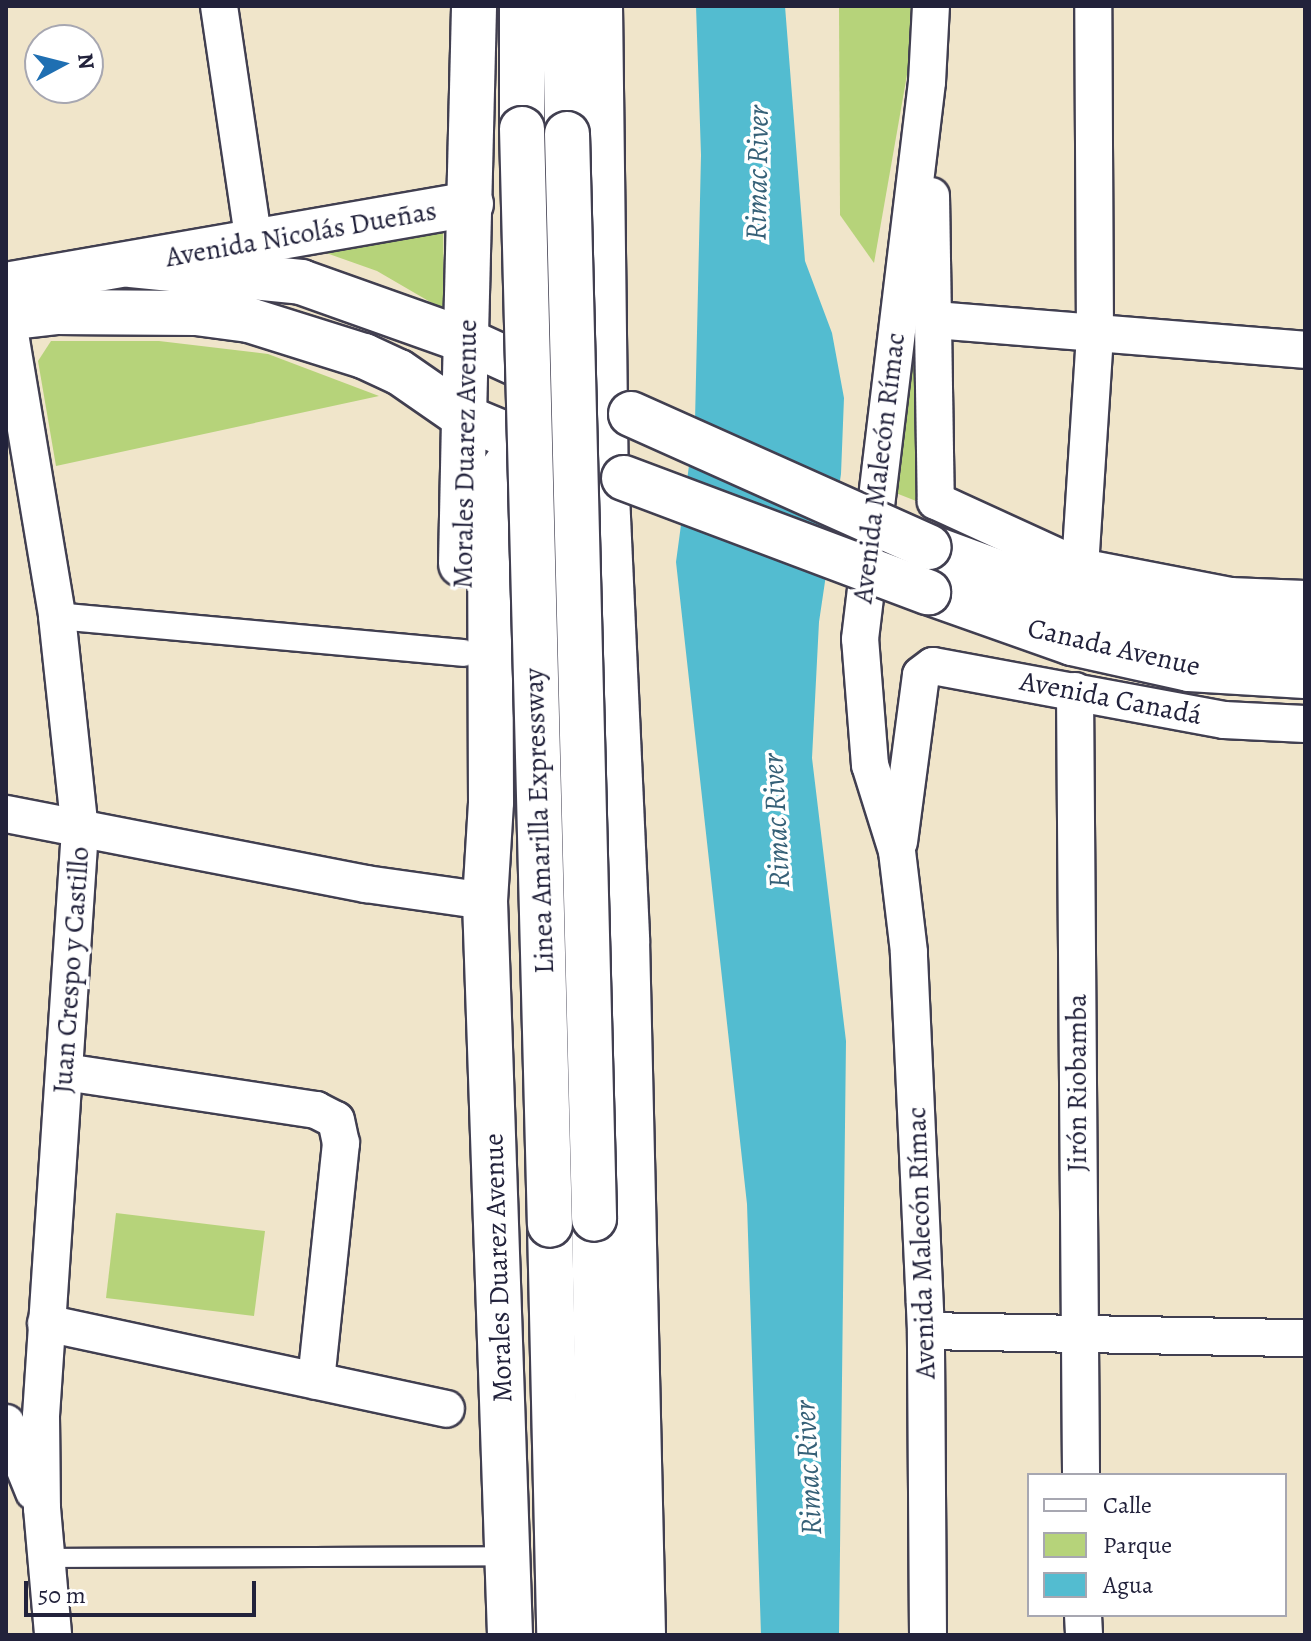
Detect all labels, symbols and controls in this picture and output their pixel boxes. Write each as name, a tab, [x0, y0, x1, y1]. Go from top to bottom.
north arrow	[24, 24, 104, 104]
text: N	[70, 52, 102, 71]
water label: Rimac River	[738, 105, 776, 241]
street label: Avenida Nicolás Dueñas	[163, 194, 439, 274]
street label: Morales Duarez Avenue	[446, 319, 484, 589]
street label: Avenida Malecón Rímac	[846, 331, 912, 605]
street label: Canada Avenue	[1024, 611, 1204, 683]
street label: Avenida Canadá	[1017, 664, 1205, 732]
street label: Linea Amarilla Expressway	[517, 668, 561, 974]
water label: Rimac River	[754, 753, 798, 889]
street label: Juan Crespo y Castillo	[46, 845, 96, 1095]
street label: Jirón Riobamba	[1060, 994, 1094, 1172]
street label: Avenida Malecón Rímac	[899, 1106, 943, 1380]
street label: Morales Duarez Avenue	[477, 1133, 519, 1403]
water label: Rimac River	[786, 1400, 830, 1536]
legend	[1027, 1473, 1287, 1617]
text: Calle	[1103, 1489, 1152, 1521]
text: Parque	[1103, 1529, 1172, 1561]
scale bar	[28, 1565, 260, 1615]
text: Agua	[1103, 1569, 1153, 1601]
text: 50 m	[38, 1579, 86, 1611]

